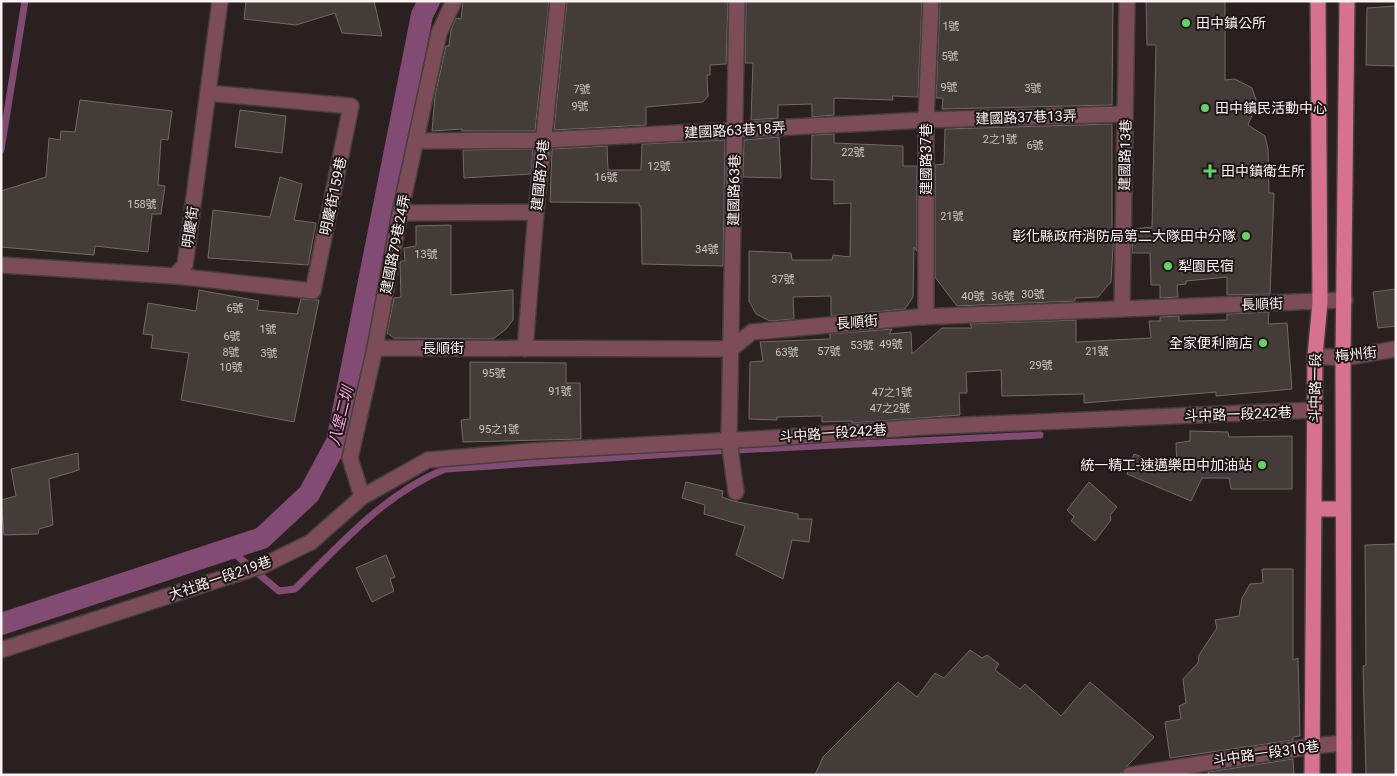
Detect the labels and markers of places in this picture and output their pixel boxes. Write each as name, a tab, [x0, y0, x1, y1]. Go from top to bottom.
place label: 田中鎮公所	[1196, 15, 1266, 31]
marker: 田中鎮公所	[1180, 17, 1192, 29]
place label: 田中鎮民活動中心	[1215, 100, 1327, 116]
marker: 田中鎮民活動中心	[1199, 102, 1211, 114]
place label: 田中鎮衛生所	[1221, 163, 1305, 179]
marker: 田中鎮衛生所	[1203, 164, 1217, 178]
place label: 彰化縣政府消防局第二大隊田中分隊	[1012, 228, 1236, 244]
marker: 彰化縣政府消防局第二大隊田中分隊	[1240, 230, 1252, 242]
place label: 犁園民宿	[1178, 258, 1234, 274]
marker: 犁園民宿	[1162, 260, 1174, 272]
place label: 全家便利商店	[1169, 335, 1253, 351]
marker: 全家便利商店	[1257, 337, 1269, 349]
place label: 統一精工-速邁樂田中加油站	[1080, 457, 1252, 473]
marker: 統一精工-速邁樂田中加油站	[1256, 459, 1268, 471]

